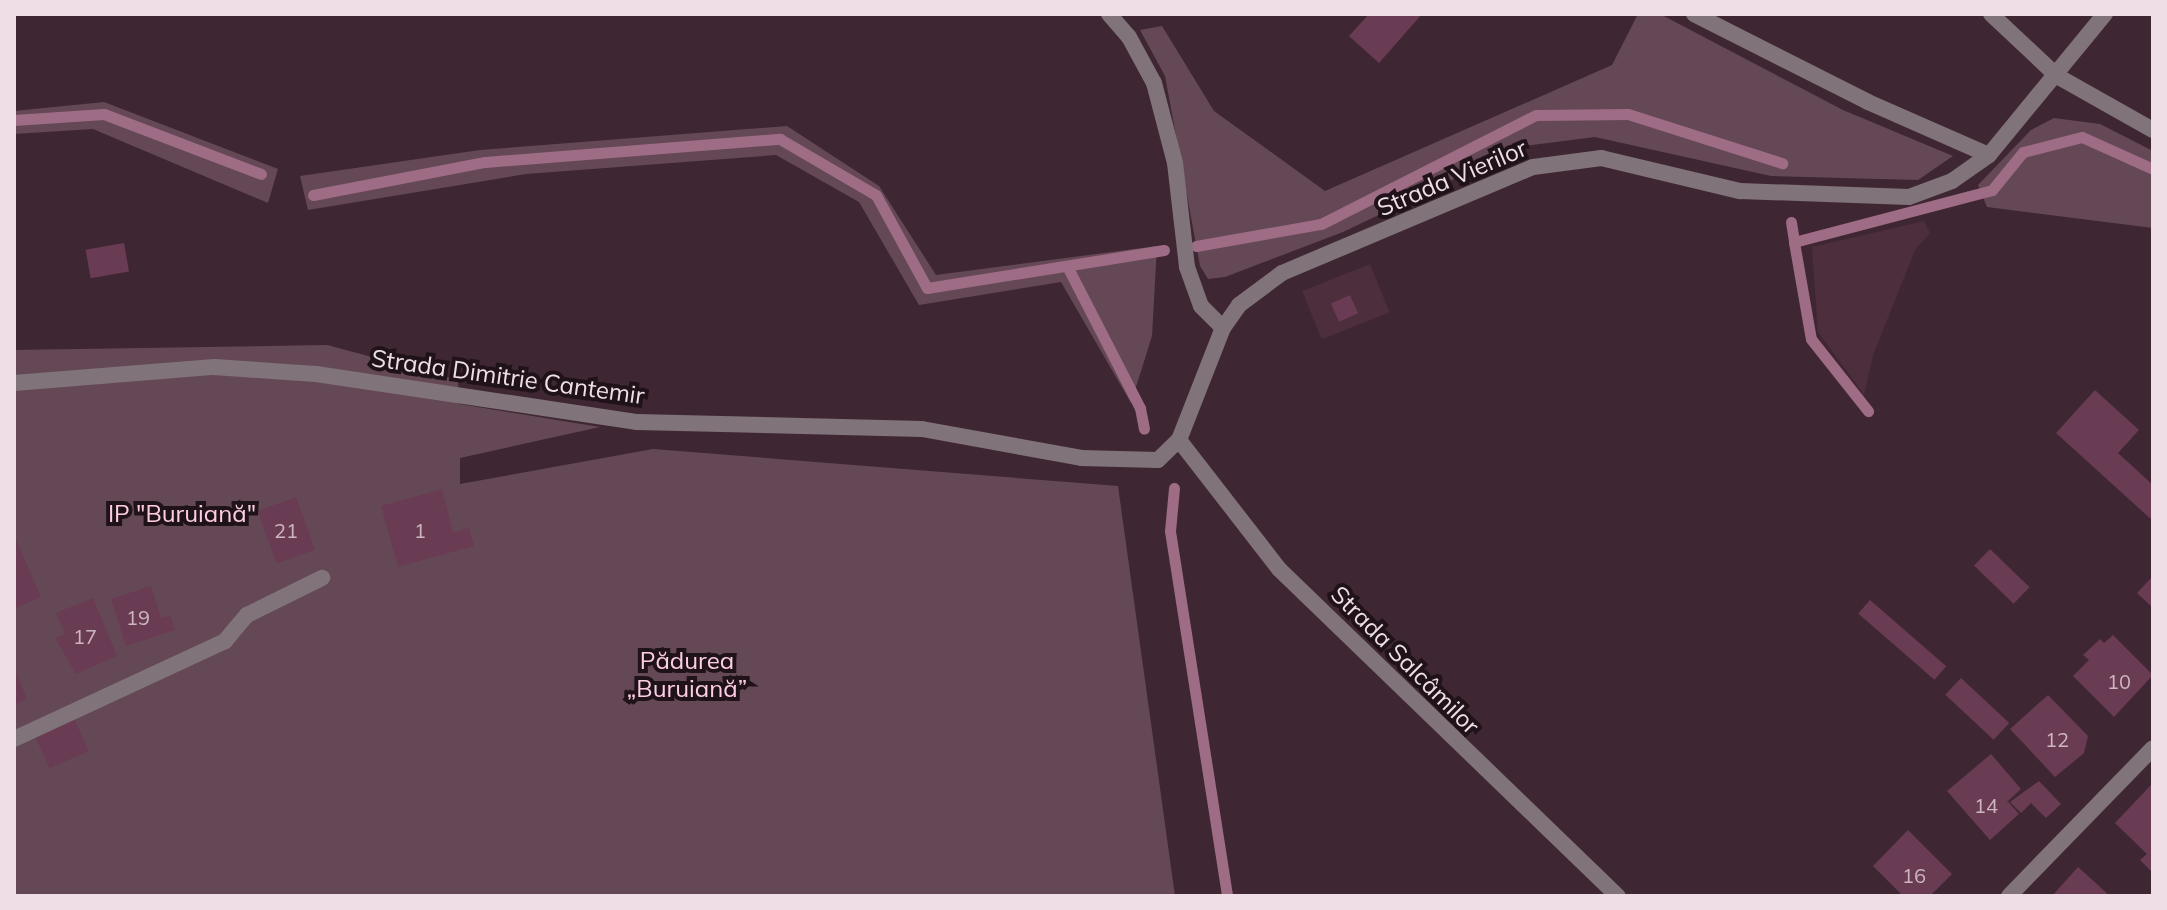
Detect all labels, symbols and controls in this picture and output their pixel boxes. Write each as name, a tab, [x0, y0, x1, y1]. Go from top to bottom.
street label: Strada Vierilor	[1373, 134, 1531, 222]
street label: Strada Dimitrie Cantemir	[370, 344, 646, 410]
park label: IP "Buruiană"	[108, 500, 256, 528]
house number: 21	[274, 518, 298, 542]
house number: 1	[414, 518, 426, 542]
street label: Strada Salcâmilor	[1325, 580, 1485, 740]
house number: 19	[126, 605, 150, 629]
house number: 17	[73, 624, 97, 648]
park label: Pădurea „Buruiană”	[627, 647, 747, 703]
house number: 10	[2107, 669, 2131, 693]
house number: 12	[2045, 727, 2069, 751]
house number: 14	[1974, 793, 1998, 817]
house number: 16	[1902, 863, 1926, 887]

